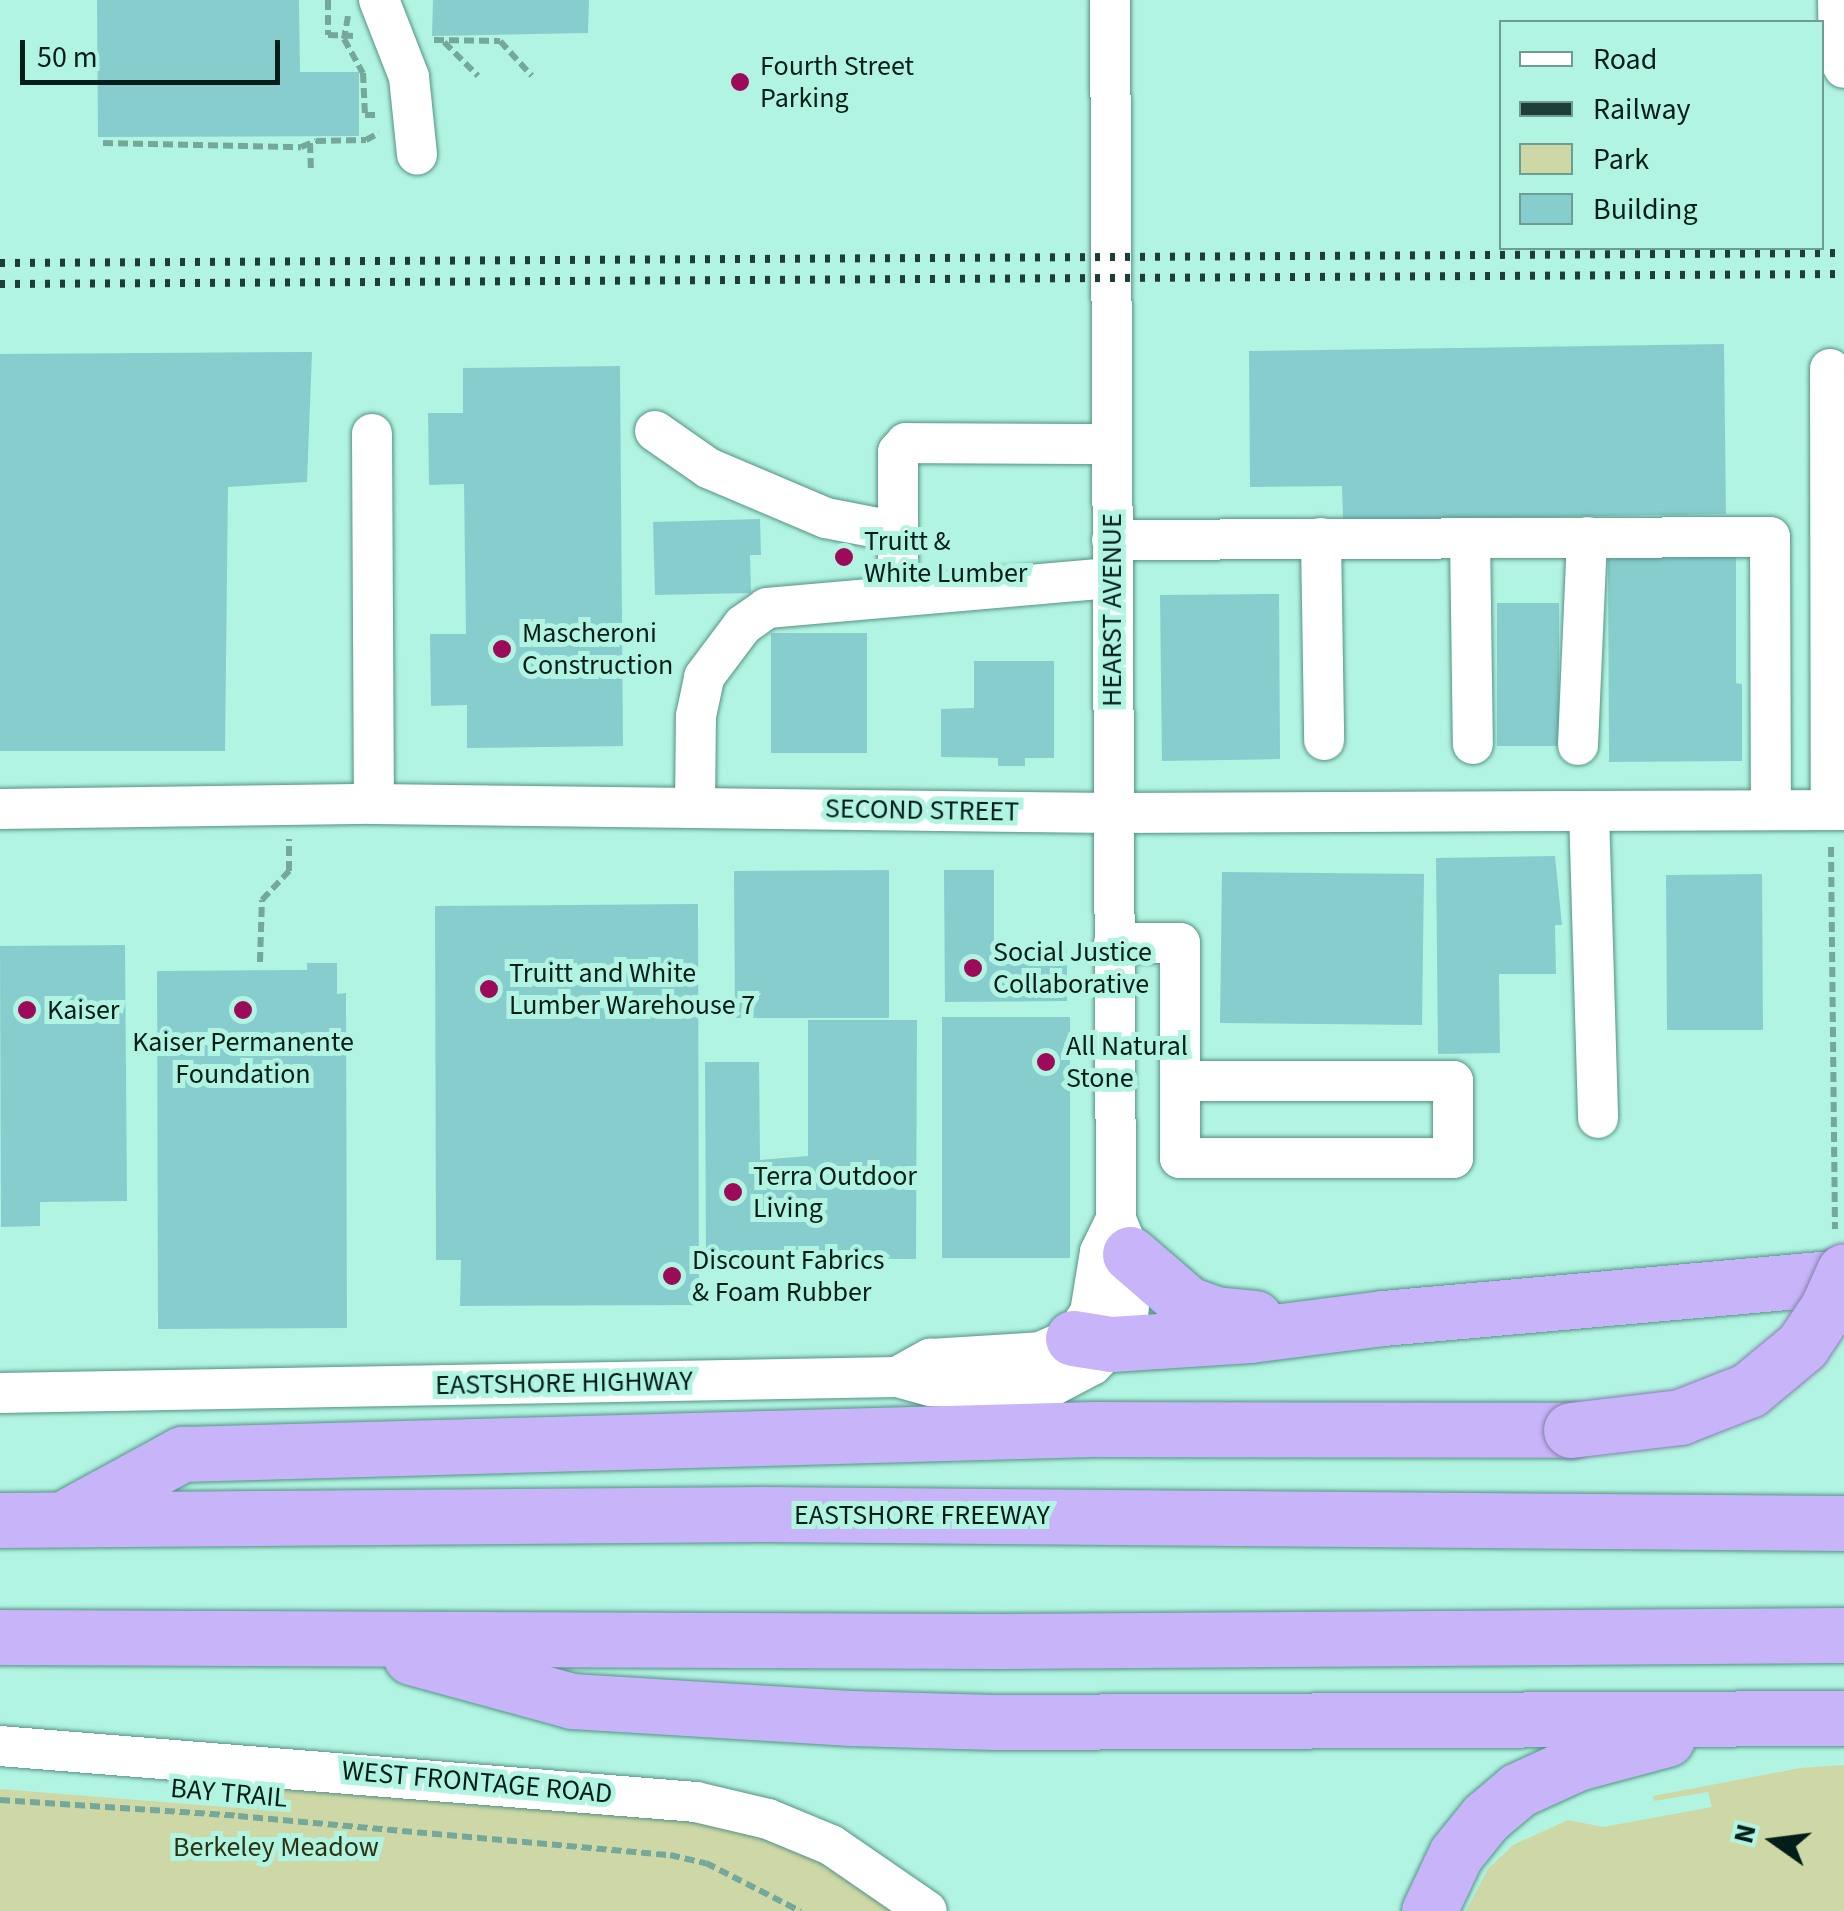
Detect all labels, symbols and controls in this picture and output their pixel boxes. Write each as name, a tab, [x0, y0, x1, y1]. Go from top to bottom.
scale bar	[25, 20, 285, 82]
legend	[1499, 20, 1824, 250]
text: 50 m	[37, 36, 98, 79]
text: Road	[1593, 38, 1657, 81]
place label: Fourth Street Parking	[760, 49, 914, 115]
marker: Fourth Street Parking	[729, 71, 751, 93]
text: Railway	[1593, 88, 1691, 131]
text: Park	[1593, 138, 1649, 181]
text: Building	[1593, 188, 1698, 231]
street label: HEARST AVENUE	[1095, 513, 1129, 707]
place label: Truitt & White Lumber	[864, 524, 1028, 590]
marker: Truitt & White Lumber	[833, 546, 855, 568]
place label: Mascheroni Construction	[522, 616, 673, 682]
marker: Mascheroni Construction	[491, 638, 513, 660]
street label: SECOND STREET	[825, 792, 1019, 828]
place label: Social Justice Collaborative	[993, 935, 1152, 1001]
place label: Truitt and White Lumber Warehouse 7	[509, 956, 755, 1022]
marker: Social Justice Collaborative	[962, 957, 984, 979]
marker: Truitt and White Lumber Warehouse 7	[478, 978, 500, 1000]
place label: Kaiser	[47, 993, 120, 1027]
marker: Kaiser	[16, 999, 38, 1021]
marker: Kaiser Permanente Foundation	[232, 999, 254, 1021]
place label: Kaiser Permanente Foundation	[132, 1025, 354, 1091]
place label: All Natural Stone	[1066, 1029, 1188, 1095]
marker: All Natural Stone	[1035, 1051, 1057, 1073]
place label: Terra Outdoor Living	[753, 1159, 917, 1225]
marker: Terra Outdoor Living	[722, 1181, 744, 1203]
place label: Discount Fabrics & Foam Rubber	[692, 1243, 884, 1309]
marker: Discount Fabrics & Foam Rubber	[661, 1265, 683, 1287]
street label: EASTSHORE HIGHWAY	[435, 1364, 693, 1402]
street label: EASTSHORE FREEWAY	[794, 1498, 1050, 1532]
street label: WEST FRONTAGE ROAD	[340, 1753, 614, 1811]
street label: BAY TRAIL	[169, 1771, 289, 1815]
north arrow	[1724, 1791, 1824, 1891]
text: N	[1723, 1820, 1767, 1848]
park label: Berkeley Meadow	[173, 1830, 379, 1864]

